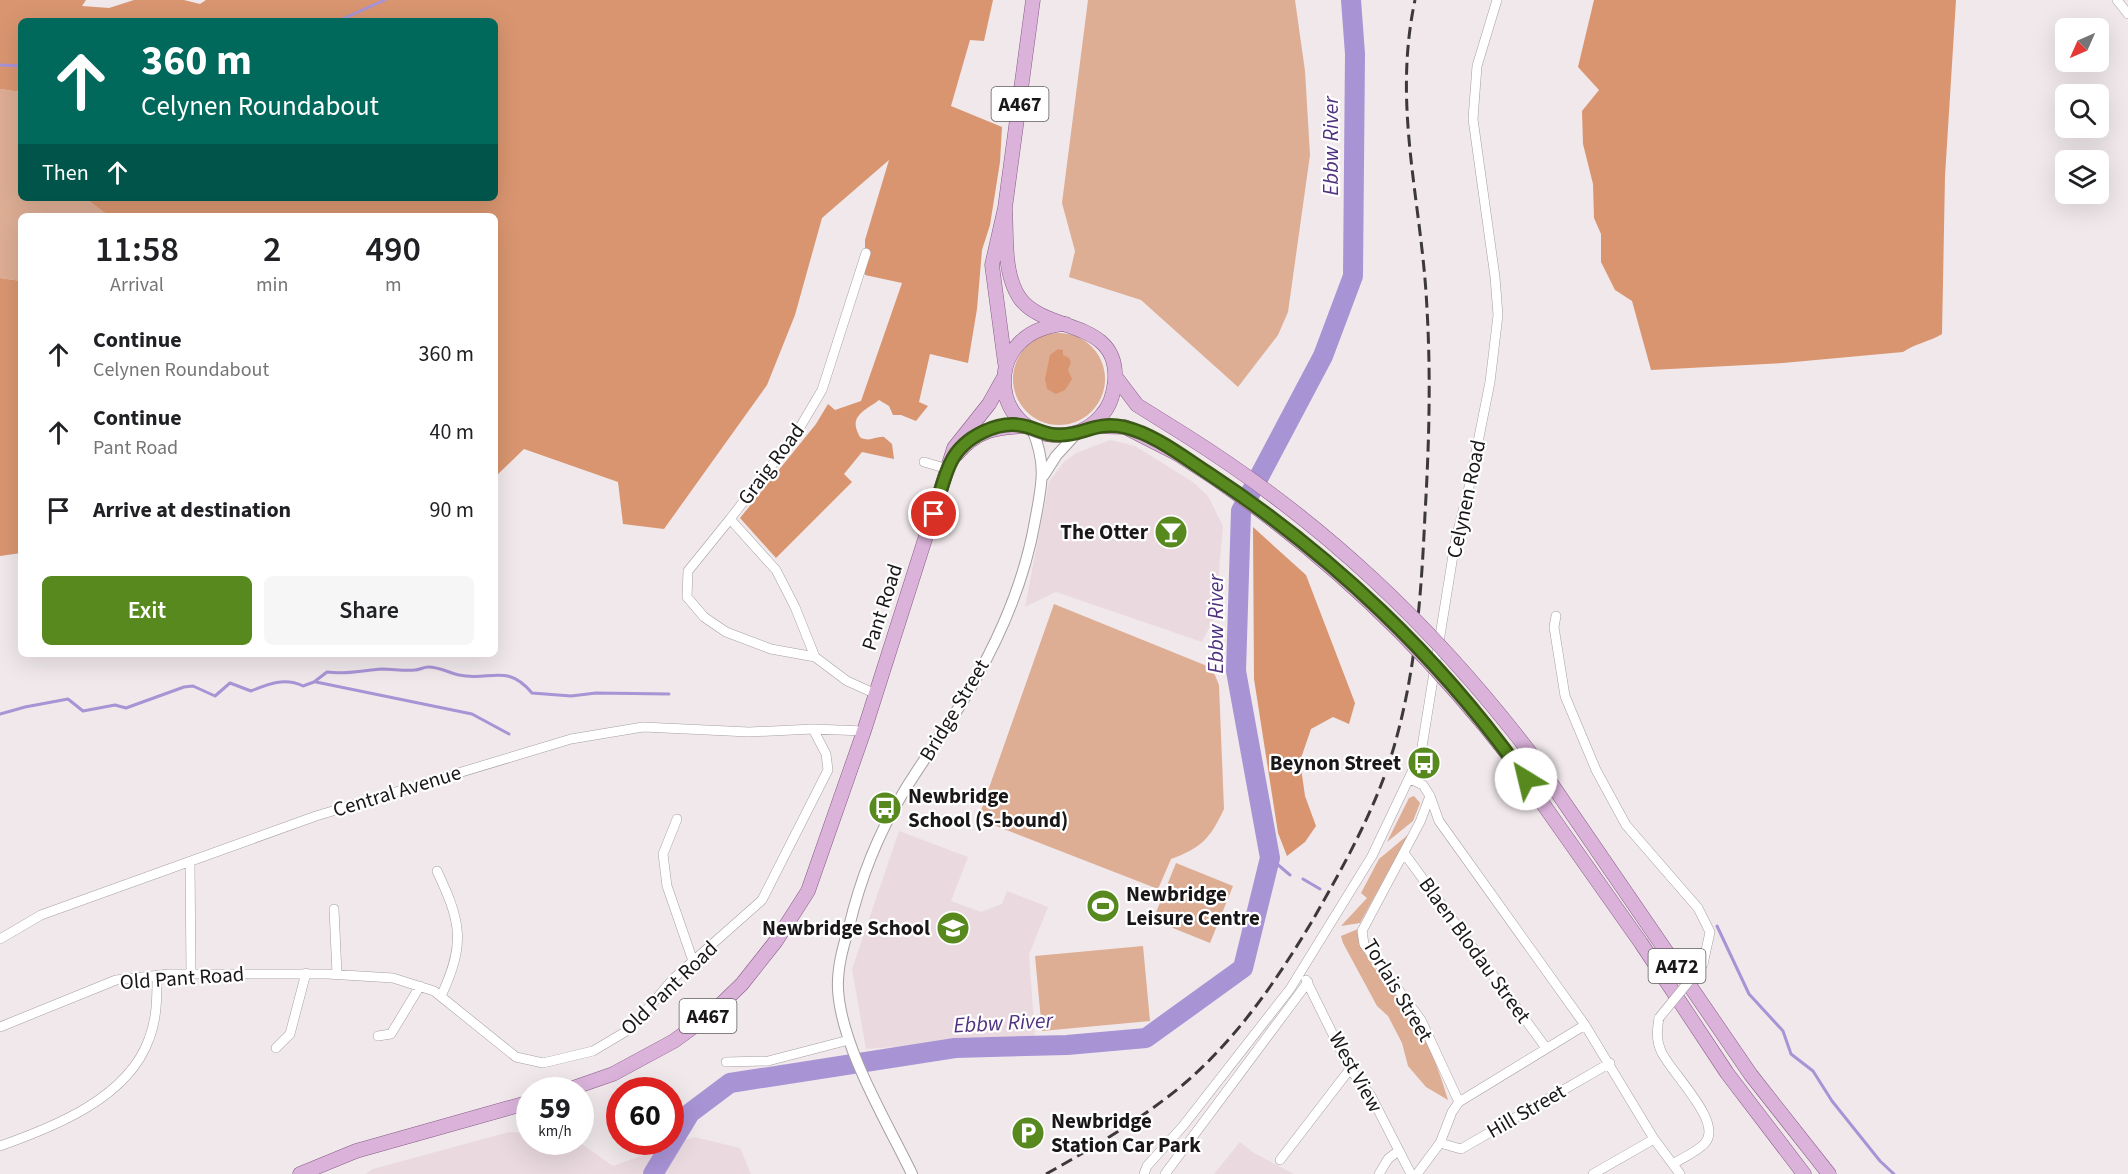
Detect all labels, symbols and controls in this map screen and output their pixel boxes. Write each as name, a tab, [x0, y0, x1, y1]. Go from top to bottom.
north arrow	[2055, 18, 2109, 72]
map controls	[2055, 18, 2109, 204]
text: 360 m	[141, 31, 252, 91]
icon: ahead	[42, 42, 120, 120]
button: search	[2055, 84, 2109, 138]
text: Celynen Roundabout	[141, 87, 379, 126]
road number: A467	[992, 87, 1048, 121]
water label: Ebbw River	[1315, 95, 1347, 196]
button: layers	[2055, 150, 2109, 204]
icon: ahead	[101, 156, 134, 189]
text: Then	[42, 157, 89, 189]
text: 11:58	[95, 224, 179, 275]
text: 2	[263, 224, 281, 275]
text: 490	[365, 224, 421, 275]
text: Arrival	[110, 271, 164, 299]
text: min	[256, 271, 288, 299]
text: m	[385, 271, 401, 299]
text: Continue	[93, 324, 182, 356]
icon: ahead	[42, 338, 75, 371]
text: 360 m	[419, 338, 474, 370]
text: Celynen Roundabout	[93, 356, 269, 384]
text: Continue	[93, 402, 182, 434]
icon: ahead	[42, 416, 75, 449]
text: 40 m	[429, 416, 474, 448]
street label: Graig Road	[730, 417, 812, 511]
text: Pant Road	[93, 434, 178, 462]
street label: Celynen Road	[1439, 437, 1493, 561]
pin	[908, 488, 959, 539]
icon: arrive	[42, 494, 75, 527]
text: Arrive at destination	[93, 494, 291, 526]
text: 90 m	[429, 494, 474, 526]
icon: arrive	[917, 497, 950, 530]
bar icon: The Otter	[1153, 514, 1189, 550]
place label: The Otter	[1060, 517, 1149, 547]
street label: Pant Road	[854, 560, 910, 654]
water label: Ebbw River	[1200, 573, 1232, 674]
button: Exit	[42, 576, 252, 645]
button: Share	[264, 576, 474, 645]
street label: Bridge Street	[912, 653, 996, 767]
bus stop icon: Beynon Street	[1406, 745, 1442, 781]
position arrow	[1494, 747, 1558, 811]
place label: Beynon Street	[1270, 748, 1401, 778]
street label: Central Avenue	[329, 757, 465, 825]
place label: Newbridge School (S-bound)	[908, 781, 1068, 835]
bus stop icon: Newbridge School (S-bound)	[867, 790, 903, 826]
street label: Blaen Blodau Street	[1412, 871, 1538, 1029]
place label: Newbridge Leisure Centre	[1126, 879, 1260, 933]
sports icon: Newbridge Leisure Centre	[1085, 888, 1121, 924]
school or university icon: Newbridge School	[935, 910, 971, 946]
place label: Newbridge School	[762, 913, 930, 943]
street label: Torlais Street	[1355, 933, 1441, 1047]
street label: Old Pant Road	[614, 934, 724, 1042]
road number: A472	[1648, 949, 1706, 983]
street label: Old Pant Road	[119, 959, 245, 997]
road number: A467	[680, 999, 736, 1033]
water label: Ebbw River	[952, 1004, 1055, 1042]
street label: West View	[1321, 1026, 1391, 1118]
street label: Hill Street	[1481, 1076, 1571, 1146]
speed limit sign: 60	[606, 1077, 684, 1155]
text: 59	[539, 1087, 571, 1130]
place label: Newbridge Station Car Park	[1051, 1106, 1201, 1160]
parking icon: Newbridge Station Car Park	[1010, 1115, 1046, 1151]
text: km/h	[538, 1121, 572, 1142]

